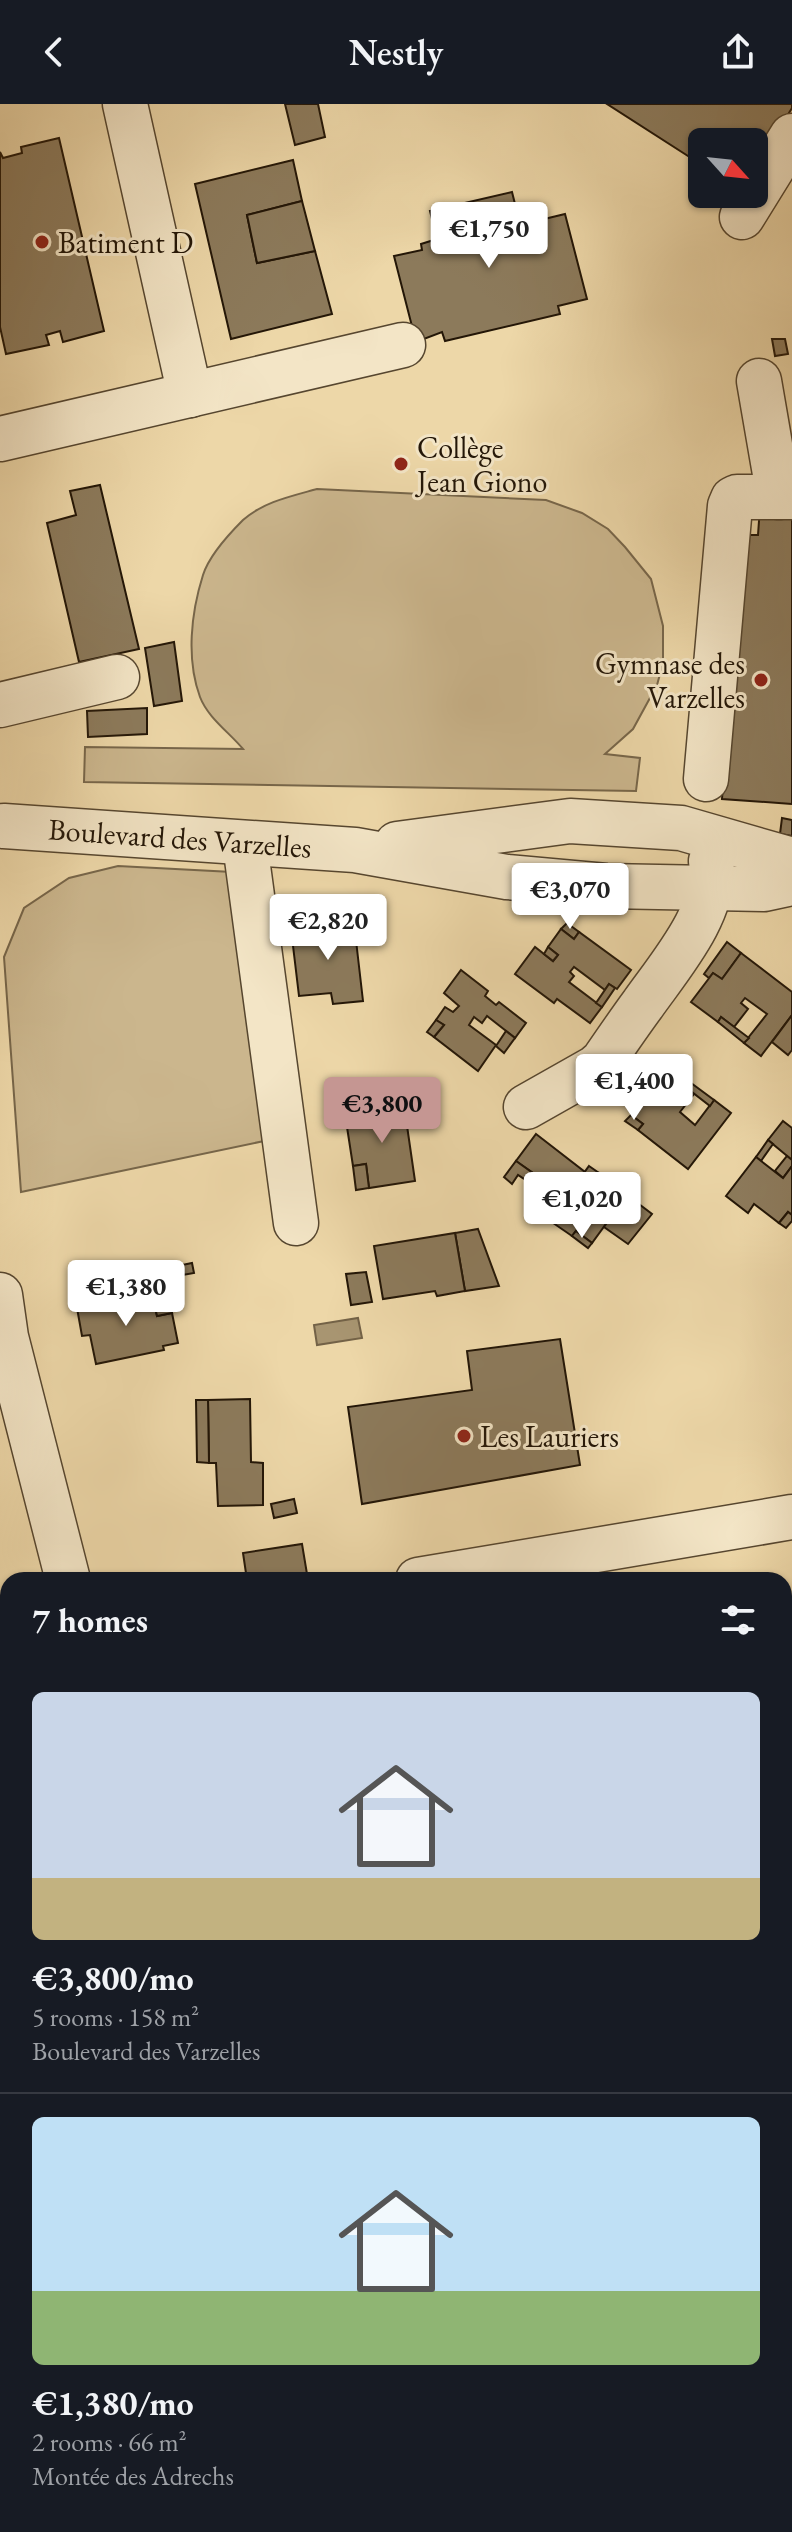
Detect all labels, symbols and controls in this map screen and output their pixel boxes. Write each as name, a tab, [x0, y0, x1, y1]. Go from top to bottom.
text: Nestly	[349, 29, 443, 76]
icon: back	[32, 30, 76, 74]
icon: share	[716, 30, 760, 74]
north arrow	[688, 128, 768, 208]
map controls	[688, 128, 768, 208]
pin: €1,750	[424, 202, 554, 270]
text: €1,750	[449, 211, 529, 245]
place label: Batiment D	[58, 223, 193, 262]
marker: Batiment D	[33, 233, 51, 251]
place label: Collège Jean Giono	[414, 428, 547, 501]
marker: Collège Jean Giono	[392, 455, 410, 473]
place label: Gymnase des Varzelles	[595, 644, 745, 717]
marker: Gymnase des Varzelles	[752, 671, 770, 689]
street label: Boulevard des Varzelles	[47, 809, 313, 867]
pin: €3,070	[505, 863, 635, 931]
text: €3,070	[530, 872, 610, 906]
pin: €2,820	[263, 894, 393, 962]
text: €2,820	[288, 903, 368, 937]
pin: €1,400	[569, 1054, 699, 1122]
text: €1,400	[594, 1063, 674, 1097]
pin: €3,800	[317, 1077, 447, 1145]
text: €3,800	[342, 1086, 422, 1120]
pin: €1,020	[517, 1172, 647, 1240]
text: €1,020	[542, 1181, 622, 1215]
pin: €1,380	[61, 1260, 191, 1328]
text: €1,380	[86, 1269, 166, 1303]
place label: Les Lauriers	[480, 1417, 619, 1456]
marker: Les Lauriers	[455, 1427, 473, 1445]
text: 7 homes	[32, 1598, 148, 1642]
icon: filters	[716, 1598, 760, 1642]
icon: home	[324, 1744, 468, 1888]
text: €3,800/mo	[32, 1956, 194, 2000]
text: 5 rooms · 158 m²	[32, 2000, 199, 2034]
text: Boulevard des Varzelles	[32, 2034, 260, 2068]
icon: home	[324, 2169, 468, 2313]
text: €1,380/mo	[32, 2381, 194, 2425]
text: 2 rooms · 66 m²	[32, 2425, 187, 2459]
text: Montée des Adrechs	[32, 2459, 234, 2493]

